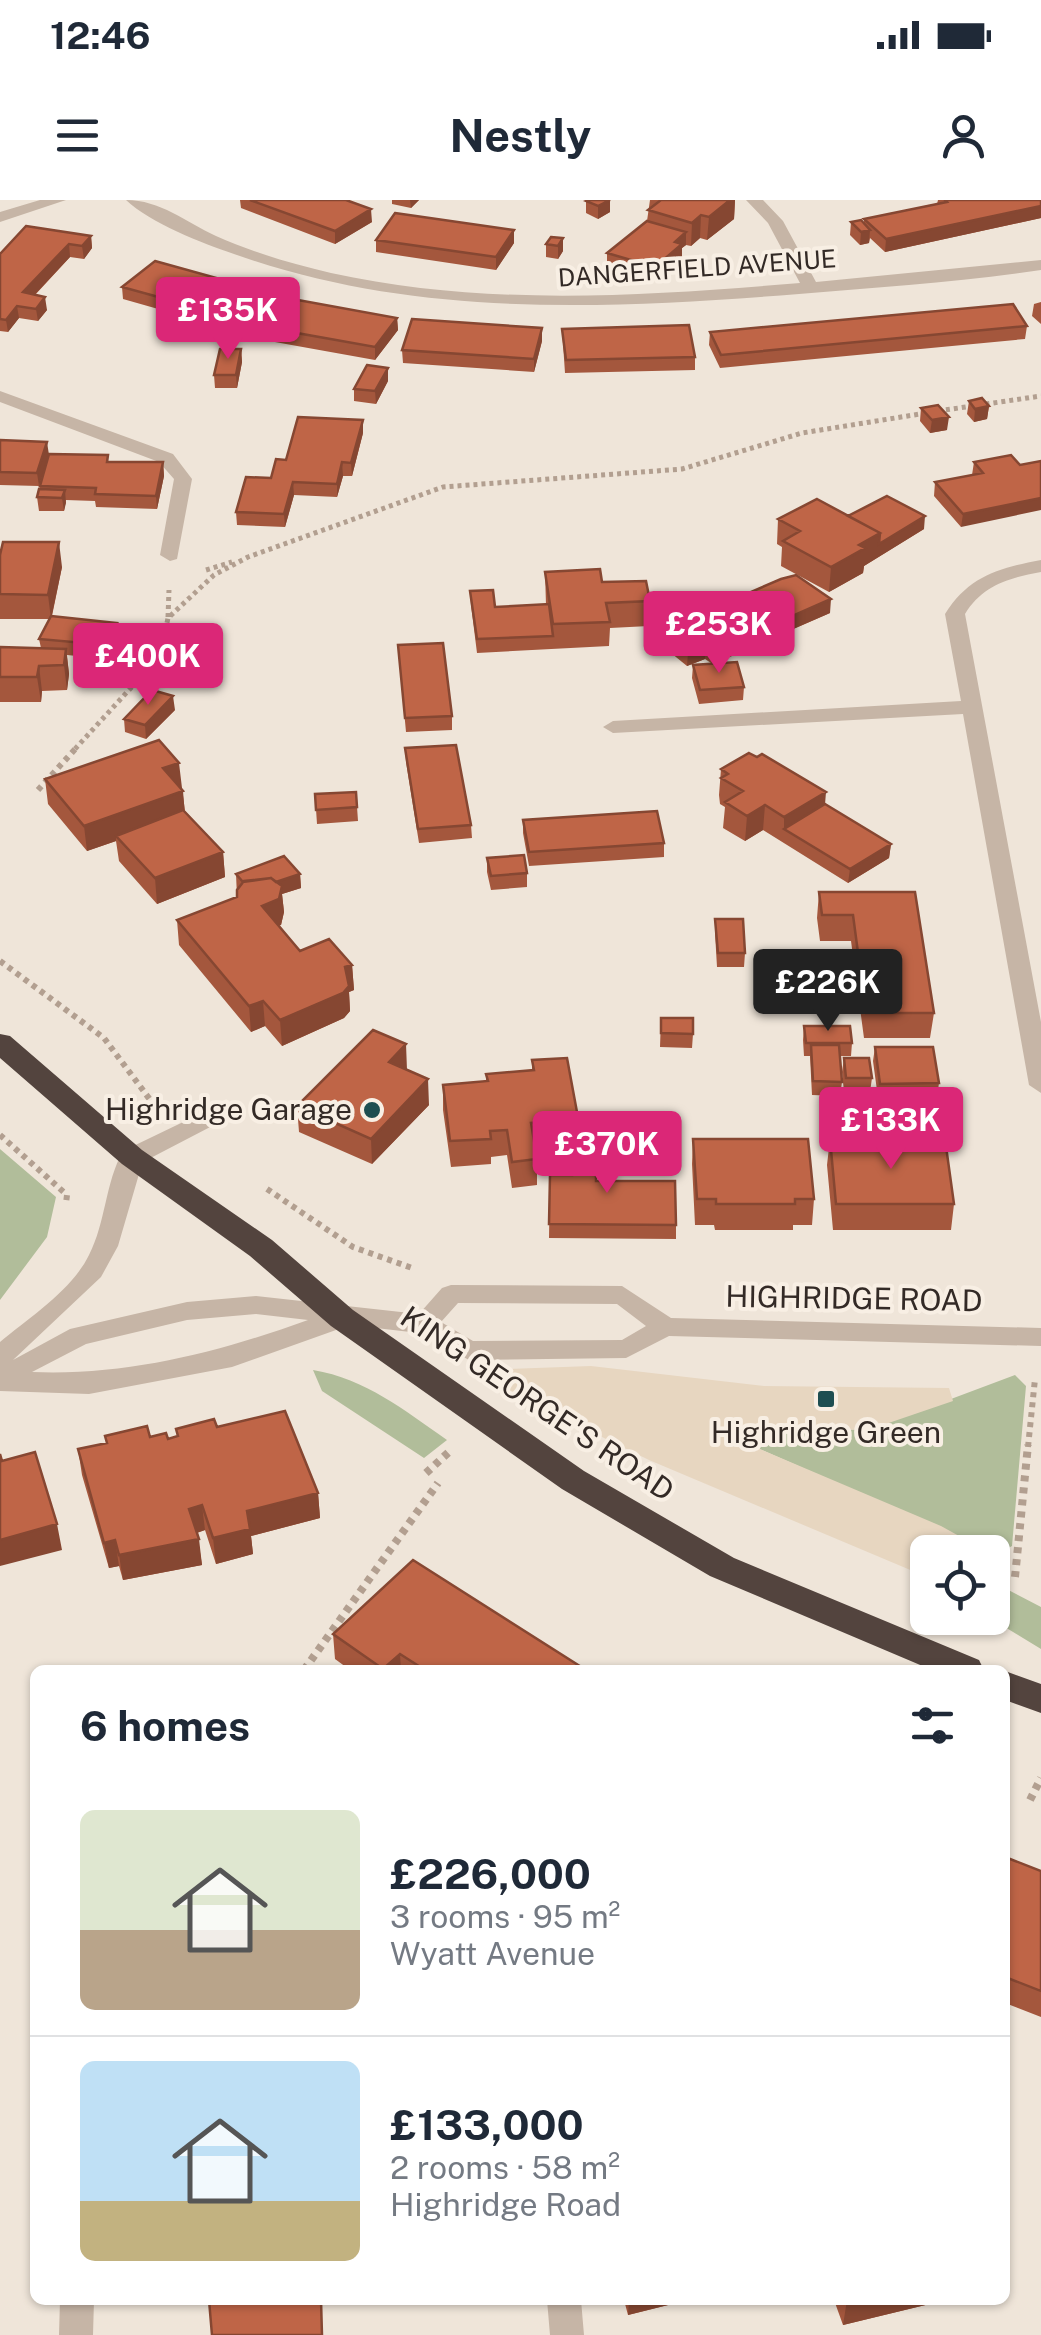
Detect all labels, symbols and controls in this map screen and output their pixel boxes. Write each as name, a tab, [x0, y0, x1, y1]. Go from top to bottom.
text: 12:46	[50, 13, 151, 58]
icon: menu	[50, 108, 105, 163]
icon: person	[936, 108, 991, 163]
text: Nestly	[450, 109, 591, 162]
street label: DANGERFIELD AVENUE	[557, 243, 837, 293]
pin: £135K	[158, 277, 298, 362]
text: £135K	[178, 291, 278, 328]
pin: £253K	[649, 591, 789, 676]
text: £253K	[666, 605, 772, 642]
pin: £400K	[78, 623, 218, 708]
text: £400K	[95, 637, 201, 674]
pin: £226K	[758, 949, 898, 1034]
text: £226K	[775, 963, 881, 1000]
pin: £133K	[821, 1087, 961, 1172]
place label: Highridge Garage	[105, 1091, 352, 1127]
marker: Highridge Garage	[361, 1099, 383, 1121]
text: £133K	[841, 1101, 941, 1138]
pin: £370K	[537, 1111, 677, 1196]
text: £370K	[555, 1125, 659, 1162]
street label: HIGHRIDGE ROAD	[725, 1278, 983, 1318]
street label: KING GEORGE'S ROAD	[394, 1298, 681, 1508]
marker: Highridge Green	[815, 1388, 837, 1410]
place label: Highridge Green	[711, 1414, 941, 1450]
map controls	[910, 1535, 1010, 1635]
button: locate	[910, 1535, 1010, 1635]
icon: filters	[905, 1698, 960, 1753]
text: 6 homes	[80, 1701, 250, 1750]
text: £226,000	[390, 1849, 591, 1898]
icon: home	[160, 1850, 280, 1970]
text: 3 rooms · 95 m²	[390, 1898, 620, 1935]
text: Wyatt Avenue	[390, 1935, 595, 1972]
text: £133,000	[390, 2100, 584, 2149]
icon: home	[160, 2101, 280, 2221]
text: 2 rooms · 58 m²	[390, 2149, 620, 2186]
text: Highridge Road	[390, 2186, 621, 2223]

